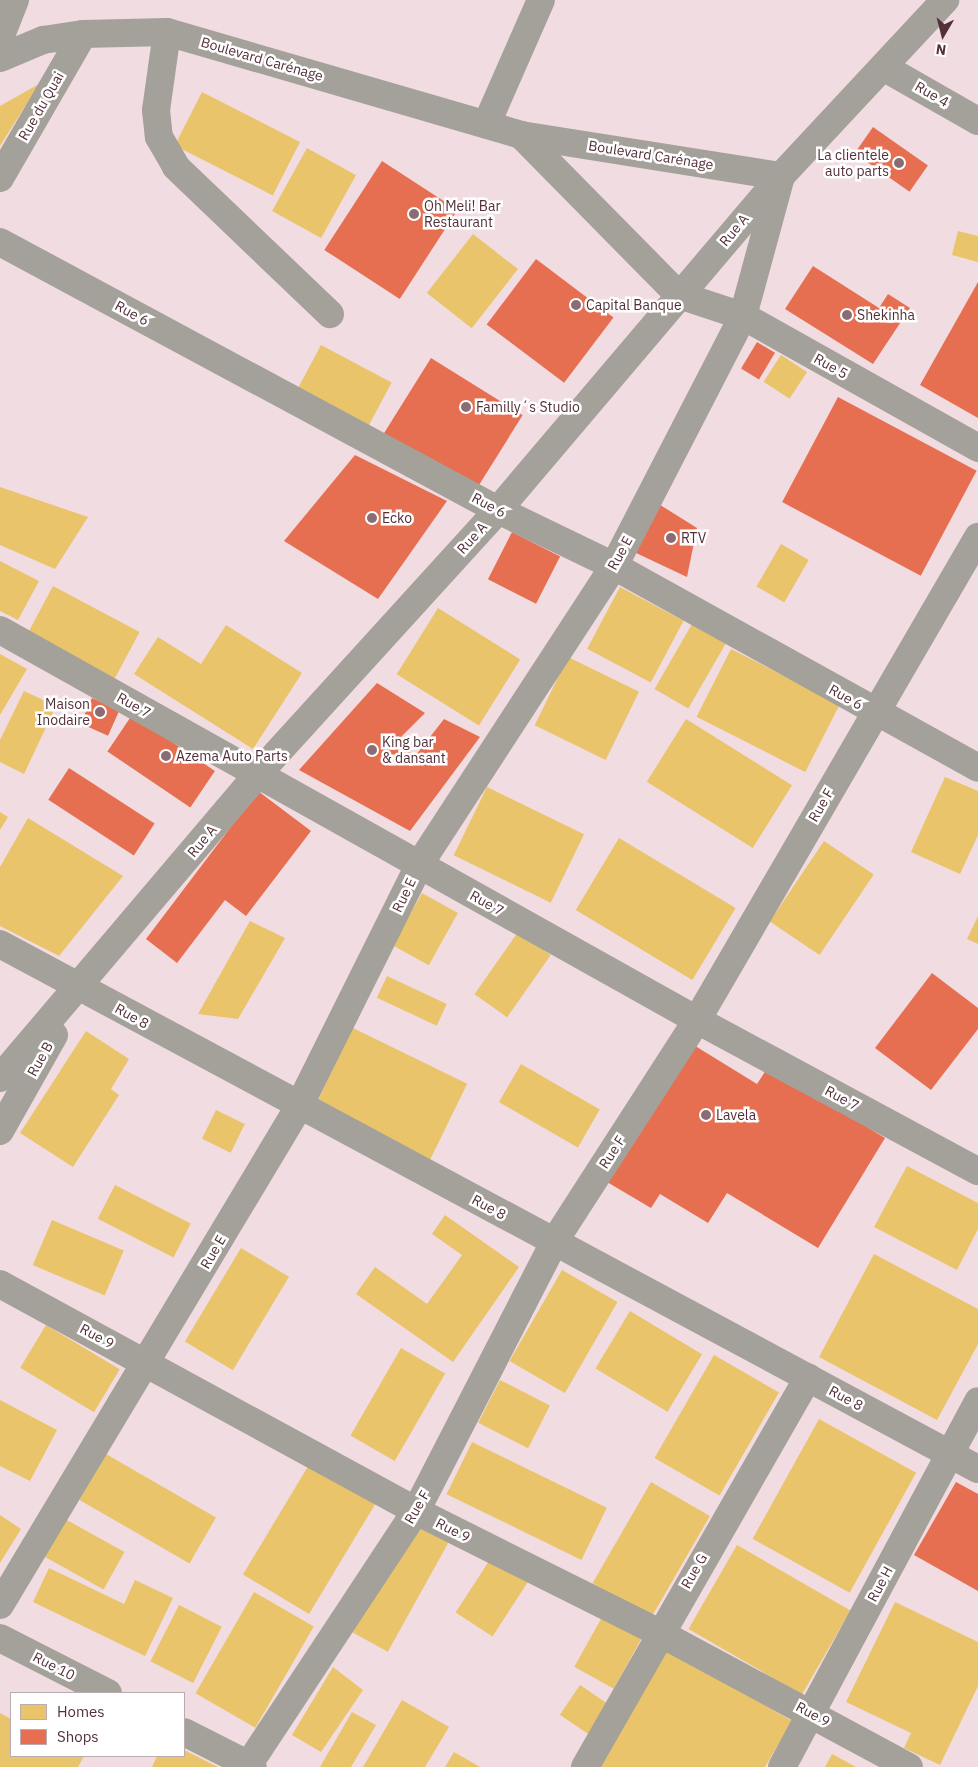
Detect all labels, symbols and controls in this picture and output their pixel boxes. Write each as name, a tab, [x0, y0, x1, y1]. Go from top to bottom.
north arrow	[918, 10, 968, 60]
street label: Boulevard Carénage	[199, 34, 325, 84]
text: N	[935, 40, 947, 59]
street label: Rue du Quai	[15, 69, 67, 143]
street label: Rue 4	[912, 78, 952, 110]
street label: Boulevard Carénage	[587, 137, 715, 173]
place label: La clientele auto parts	[817, 147, 889, 180]
marker: La clientele auto parts	[893, 157, 905, 169]
place label: Oh Meli! Bar Restaurant	[424, 198, 501, 230]
marker: Oh Meli! Bar Restaurant	[408, 208, 420, 220]
street label: Rue A	[716, 210, 752, 250]
street label: Rue 6	[112, 297, 152, 329]
place label: Capital Banque	[586, 297, 682, 313]
marker: Capital Banque	[570, 299, 582, 311]
place label: Shekinha	[857, 307, 915, 323]
marker: Shekinha	[841, 309, 853, 321]
street label: Rue 5	[811, 350, 851, 382]
place label: Familly´s Studio	[476, 399, 580, 415]
marker: Familly´s Studio	[460, 401, 472, 413]
street label: Rue 6	[469, 489, 509, 521]
place label: Ecko	[382, 510, 412, 526]
marker: Ecko	[366, 512, 378, 524]
street label: Rue A	[453, 519, 491, 557]
place label: RTV	[681, 530, 706, 546]
marker: RTV	[665, 532, 677, 544]
street label: Rue E	[604, 533, 636, 573]
street label: Rue 6	[826, 681, 866, 713]
street label: Rue 7	[114, 689, 154, 721]
place label: Maison Inodaire	[37, 696, 90, 729]
marker: Maison Inodaire	[94, 706, 106, 718]
place label: King bar & dansant	[382, 734, 446, 766]
marker: King bar & dansant	[366, 744, 378, 756]
place label: Azema Auto Parts	[176, 748, 288, 764]
marker: Azema Auto Parts	[160, 750, 172, 762]
street label: Rue F	[805, 785, 837, 825]
street label: Rue A	[184, 821, 220, 861]
street label: Rue E	[389, 875, 419, 915]
street label: Rue 7	[467, 887, 507, 919]
street label: Rue 8	[112, 1000, 152, 1032]
street label: Rue B	[24, 1039, 56, 1079]
street label: Rue 7	[822, 1082, 862, 1114]
place label: Lavela	[716, 1107, 756, 1123]
marker: Lavela	[700, 1109, 712, 1121]
street label: Rue F	[595, 1132, 629, 1172]
street label: Rue 8	[469, 1191, 509, 1223]
street label: Rue E	[197, 1232, 229, 1272]
street label: Rue 9	[77, 1320, 117, 1352]
street label: Rue 8	[826, 1382, 866, 1414]
street label: Rue F	[401, 1487, 433, 1527]
street label: Rue 9	[433, 1514, 473, 1546]
street label: Rue G	[677, 1551, 711, 1591]
street label: Rue H	[864, 1563, 896, 1605]
street label: Rue 10	[30, 1648, 78, 1684]
legend	[10, 1692, 185, 1757]
street label: Rue 9	[793, 1698, 833, 1730]
text: Homes	[57, 1702, 105, 1721]
text: Shops	[57, 1727, 99, 1746]

